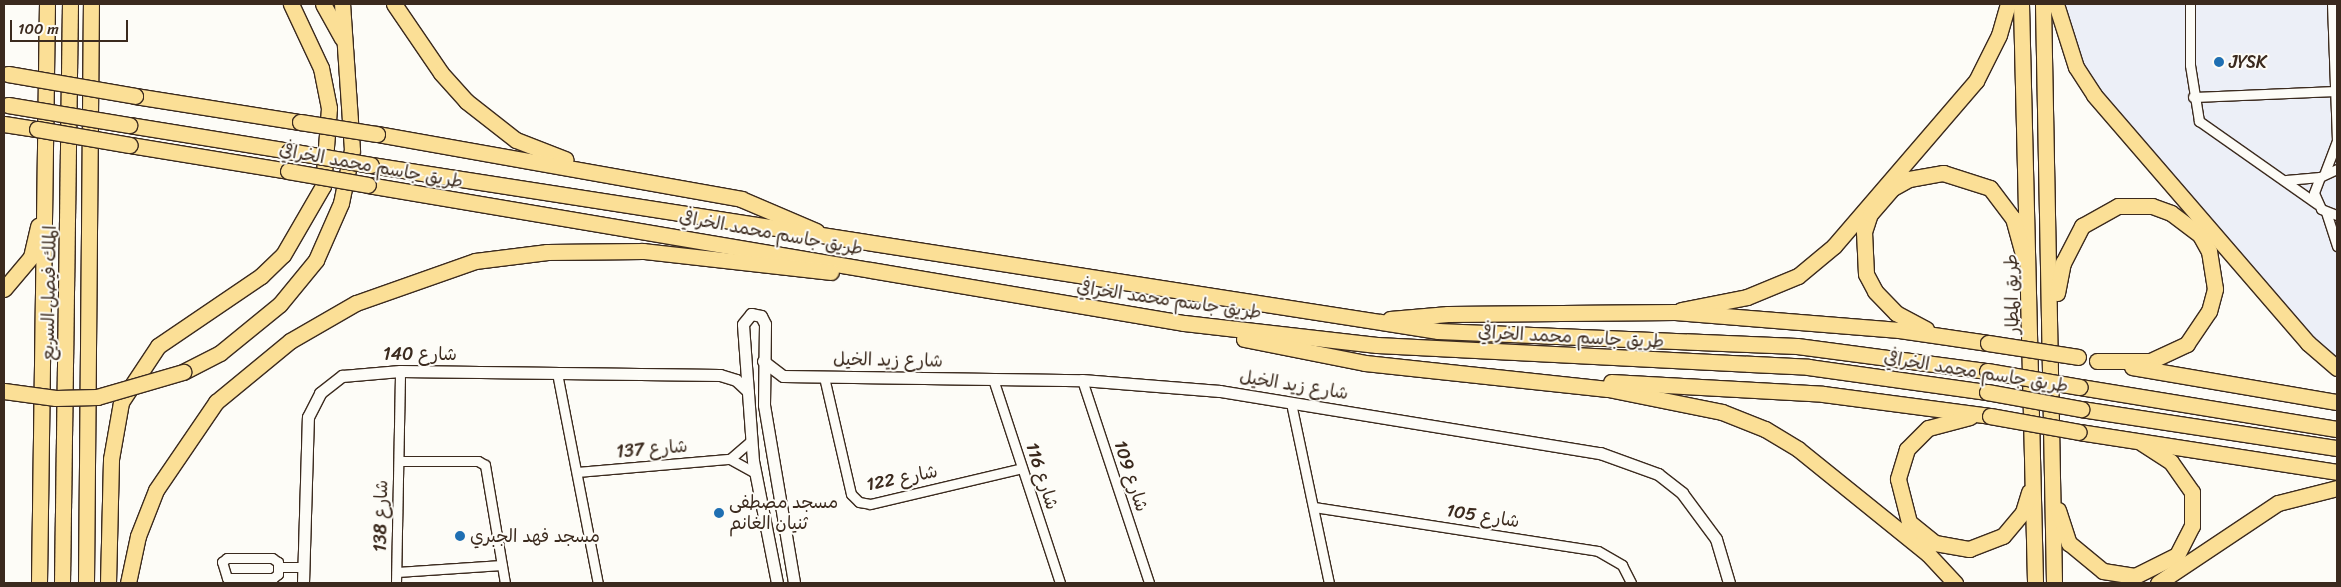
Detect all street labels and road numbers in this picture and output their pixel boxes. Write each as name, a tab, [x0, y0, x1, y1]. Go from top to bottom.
street label: طريق جاسم محمد الخرافي	[277, 139, 465, 193]
street label: طريق جاسم محمد الخرافي	[677, 206, 865, 260]
street label: الملك فيصل السريع	[37, 225, 61, 361]
street label: طريق المطار	[2001, 254, 2023, 334]
street label: طريق جاسم محمد الخرافي	[1075, 276, 1263, 324]
street label: طريق جاسم محمد الخرافي	[1477, 321, 1665, 353]
street label: شارع 140	[383, 343, 457, 365]
street label: طريق جاسم محمد الخرافي	[1882, 347, 2070, 397]
street label: شارع زيد الخيل	[833, 348, 943, 372]
street label: شارع زيد الخيل	[1238, 366, 1350, 404]
street label: شارع 137	[615, 435, 689, 463]
street label: شارع 109	[1109, 438, 1153, 514]
street label: شارع 116	[1021, 440, 1063, 512]
street label: شارع 122	[865, 461, 939, 495]
street label: شارع 138	[370, 480, 392, 552]
street label: شارع 105	[1445, 500, 1521, 532]

